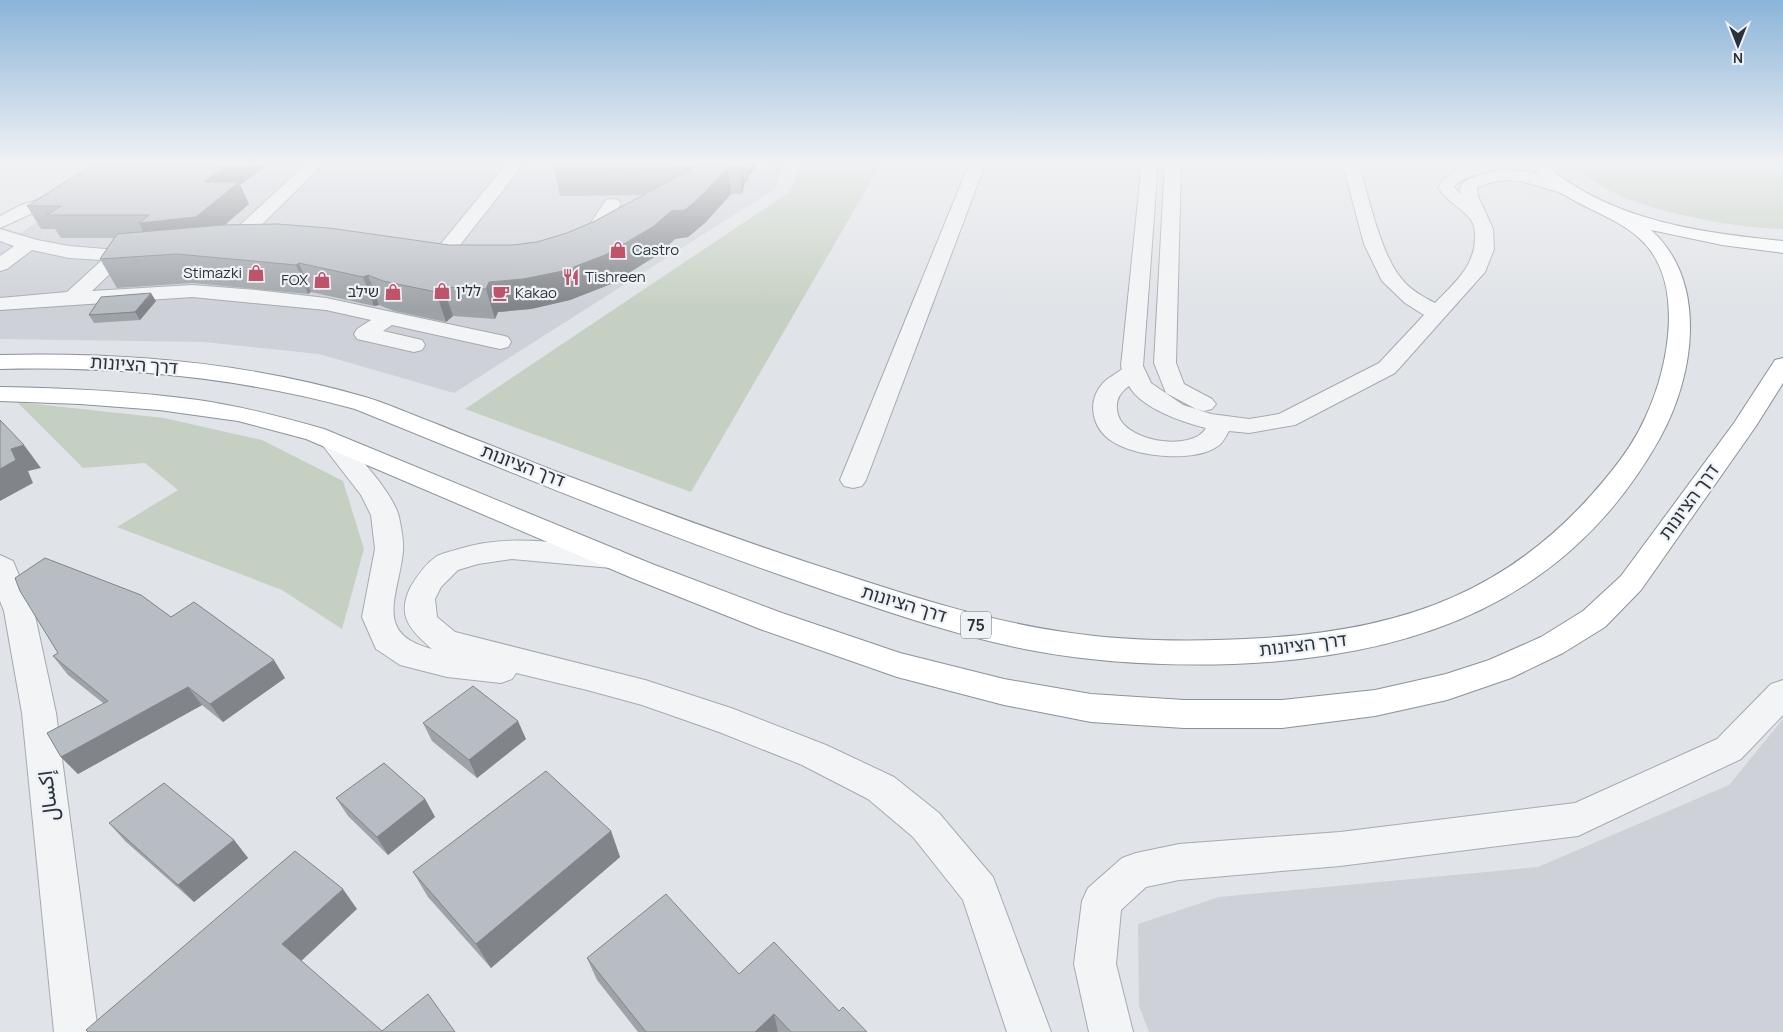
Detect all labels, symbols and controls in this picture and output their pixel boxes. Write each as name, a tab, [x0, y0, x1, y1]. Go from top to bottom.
north arrow	[1713, 20, 1763, 70]
text: N	[1733, 49, 1743, 68]
place label: Castro	[632, 239, 679, 260]
shop icon: Castro	[608, 240, 628, 260]
place label: Stimazki	[183, 262, 242, 283]
shop icon: Stimazki	[246, 263, 266, 283]
place label: Tishreen	[585, 266, 646, 287]
restaurant icon: Tishreen	[561, 267, 581, 287]
place label: FOX	[281, 269, 308, 290]
shop icon: FOX	[312, 270, 332, 290]
place label: ללין	[456, 280, 481, 301]
place label: שילב	[348, 281, 379, 302]
shop icon: ללין	[432, 281, 452, 301]
shop icon: שילב	[383, 282, 403, 302]
place label: Kakao	[515, 282, 557, 303]
cafe icon: Kakao	[491, 283, 511, 303]
street label: דרך הציונות	[89, 349, 179, 379]
street label: דרך הציונות	[478, 438, 569, 492]
street label: דרך הציונות	[1653, 459, 1724, 544]
street label: דרך הציונות	[859, 579, 950, 627]
road number: 75	[961, 612, 991, 638]
street label: דרך הציונות	[1258, 627, 1348, 661]
street label: إكسال	[30, 769, 65, 823]

